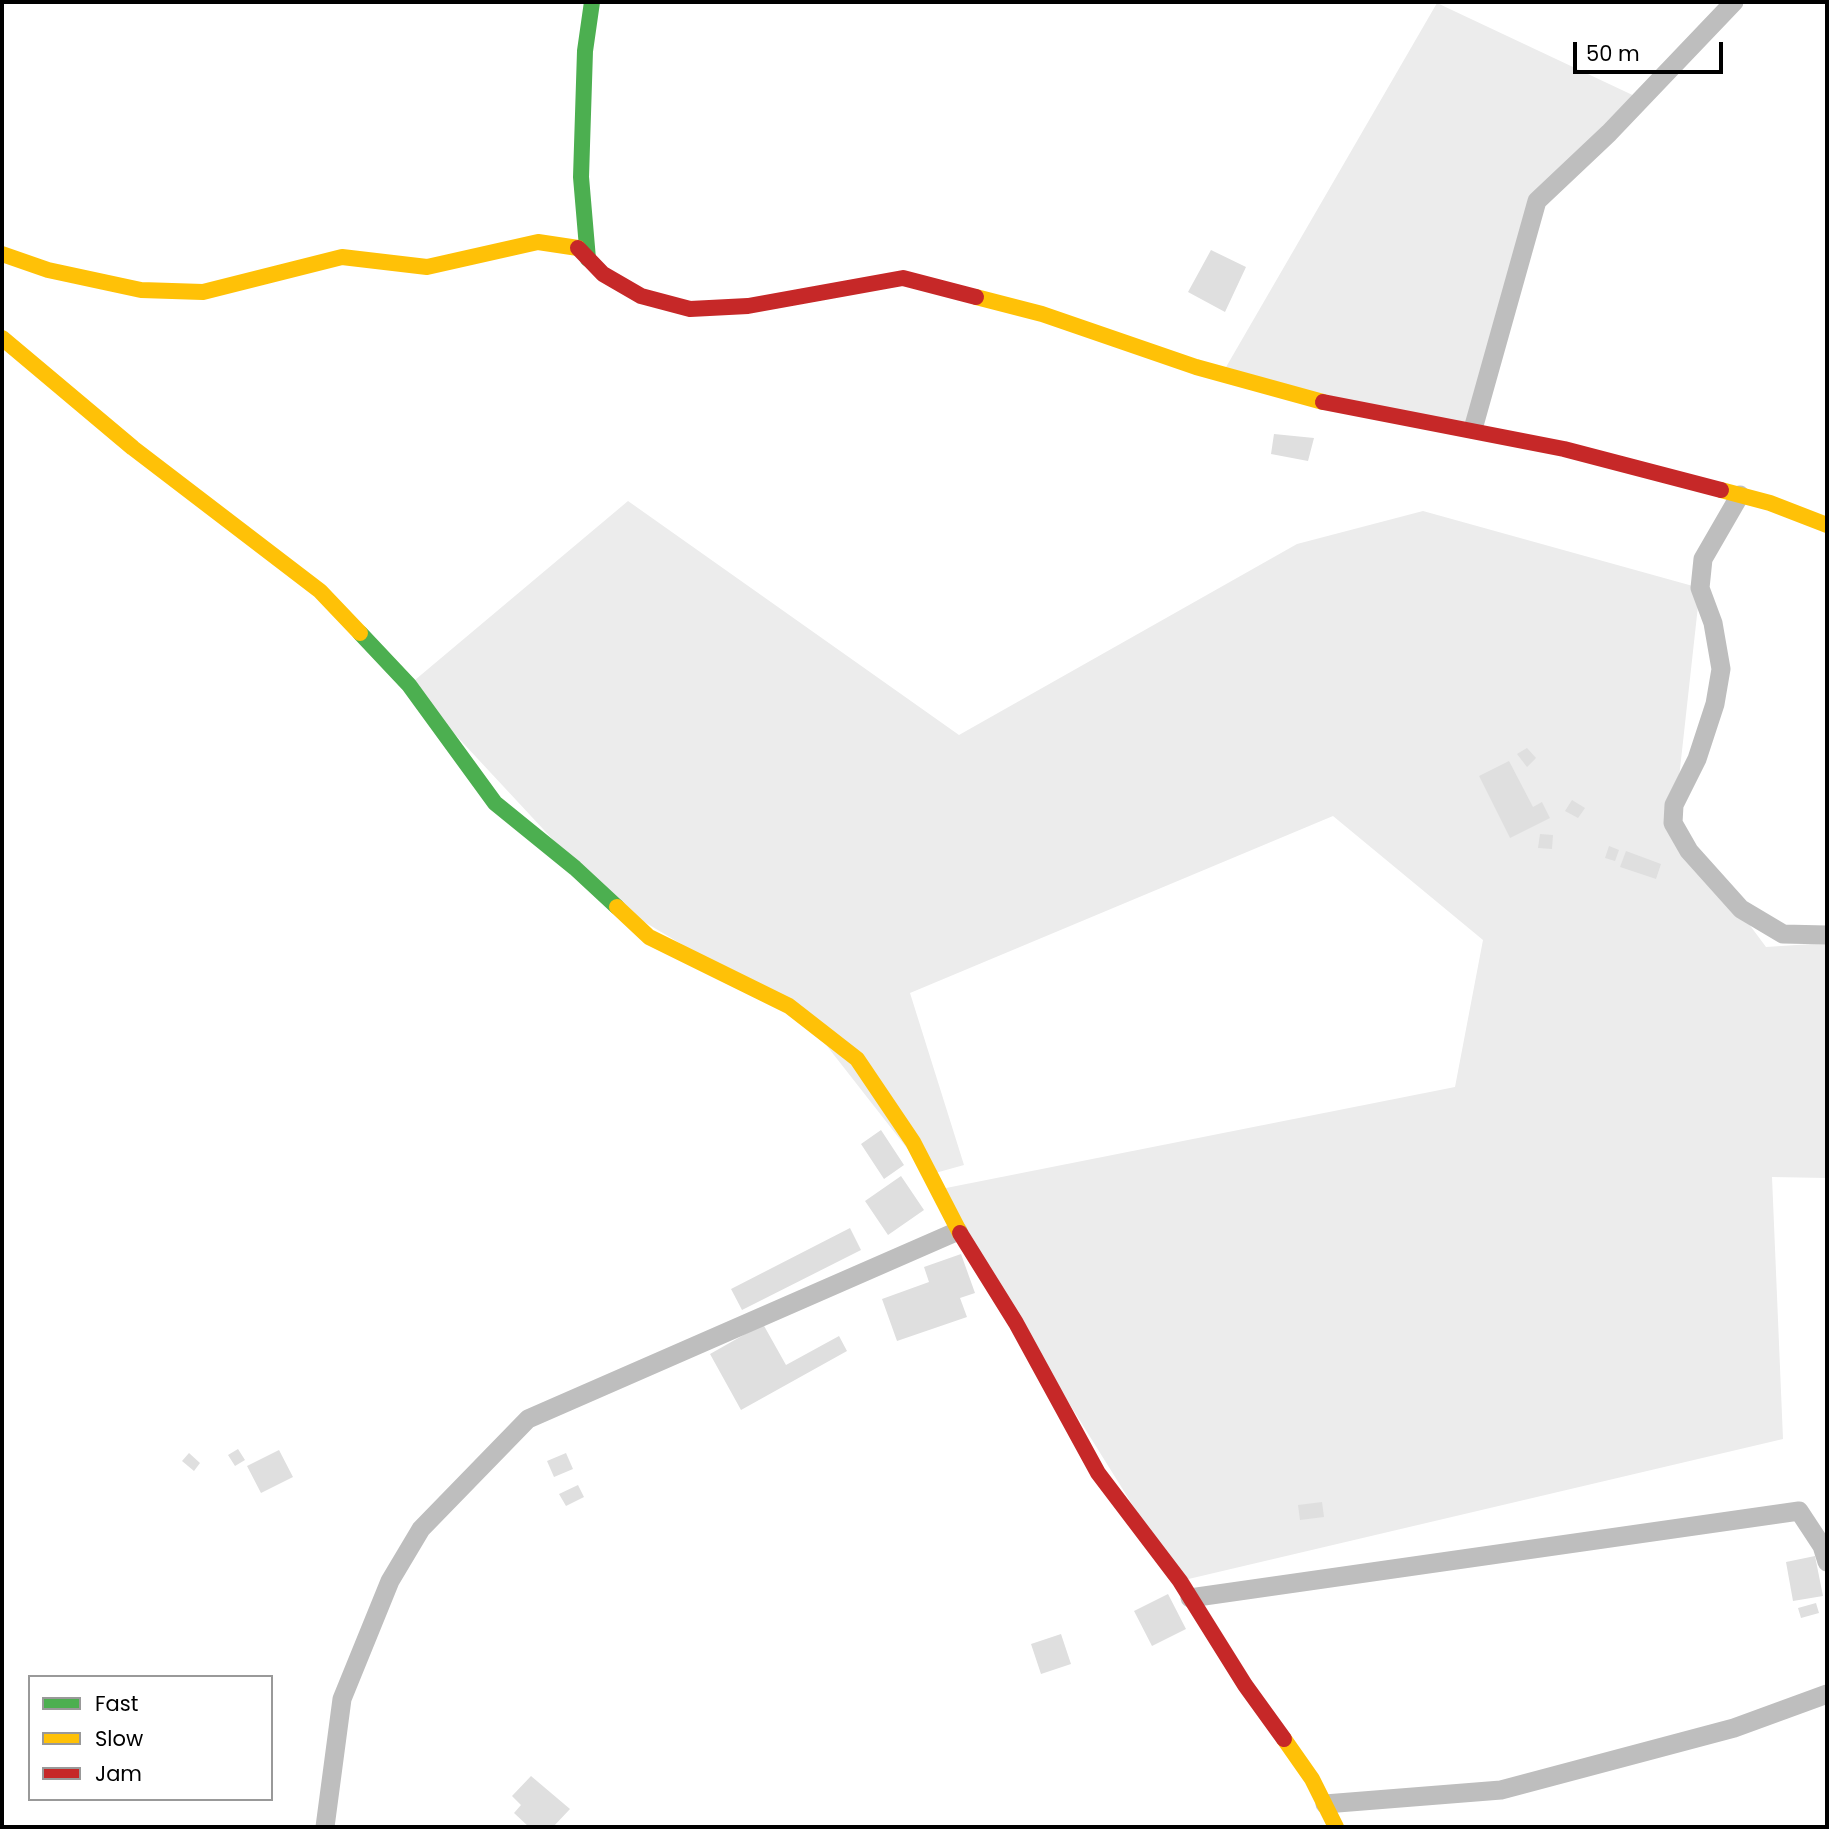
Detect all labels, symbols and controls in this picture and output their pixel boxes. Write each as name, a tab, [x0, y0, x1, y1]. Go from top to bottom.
scale bar	[1577, 28, 1728, 72]
text: 50 m	[1586, 39, 1640, 68]
legend	[28, 1675, 273, 1801]
text: Fast	[95, 1689, 138, 1718]
text: Slow	[95, 1724, 143, 1753]
text: Jam	[95, 1759, 142, 1788]

